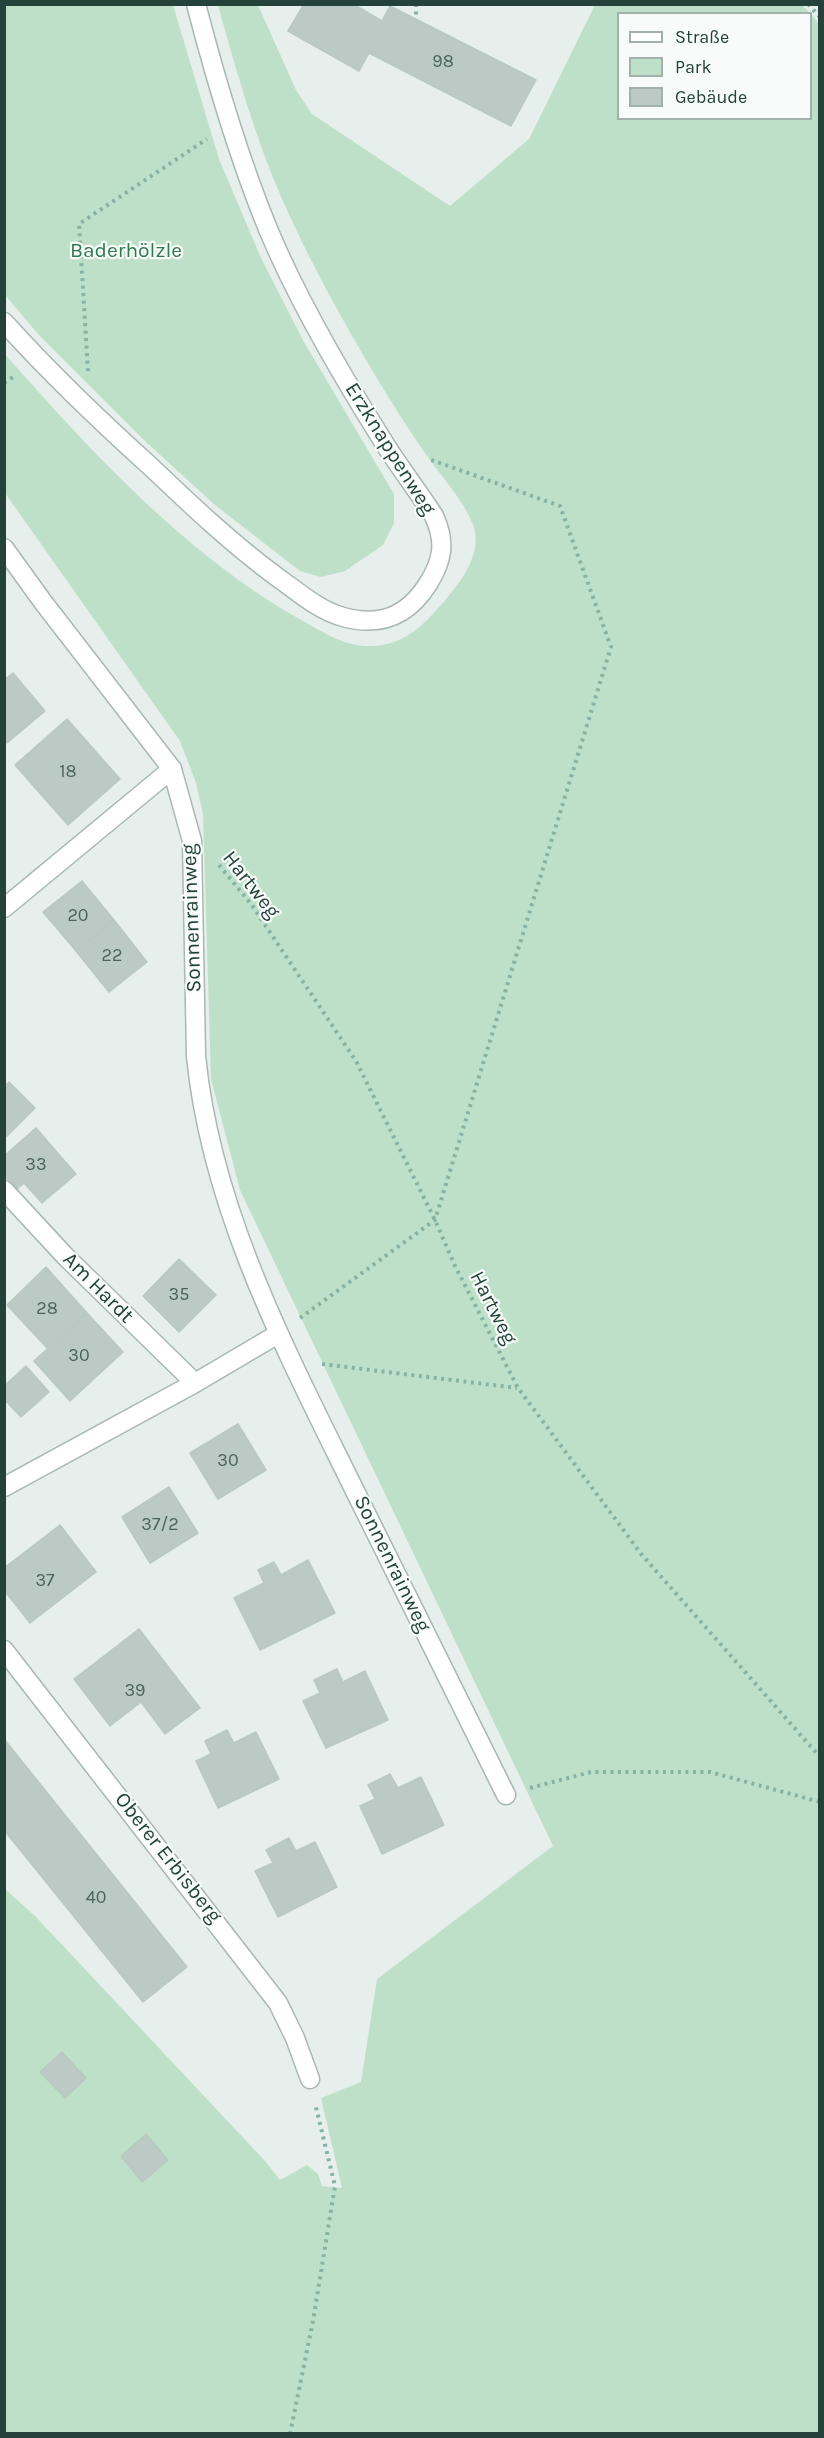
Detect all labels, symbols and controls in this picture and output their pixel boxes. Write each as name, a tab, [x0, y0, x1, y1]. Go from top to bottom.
legend	[617, 12, 812, 120]
text: Straße	[675, 26, 729, 48]
house number: 98	[432, 51, 454, 73]
text: Park	[675, 56, 712, 78]
text: Gebäude	[675, 86, 747, 108]
park label: Baderhölzle	[70, 238, 182, 264]
street label: Erzknappenweg	[339, 378, 441, 520]
house number: 18	[59, 761, 77, 783]
street label: Sonnenrainweg	[177, 843, 207, 993]
street label: Hartweg	[217, 846, 285, 924]
house number: 20	[67, 905, 89, 927]
house number: 22	[102, 945, 122, 967]
house number: 33	[25, 1154, 47, 1176]
street label: Am Hardt	[57, 1247, 139, 1329]
street label: Hartweg	[464, 1267, 522, 1349]
house number: 35	[169, 1284, 189, 1306]
house number: 28	[36, 1298, 58, 1320]
house number: 30	[68, 1345, 90, 1367]
house number: 30	[217, 1450, 239, 1472]
street label: Sonnenrainweg	[348, 1492, 436, 1636]
house number: 37/2	[141, 1514, 179, 1536]
house number: 37	[35, 1570, 55, 1592]
house number: 39	[124, 1680, 146, 1702]
street label: Oberer Erbisberg	[109, 1788, 227, 1928]
house number: 40	[86, 1887, 106, 1909]

